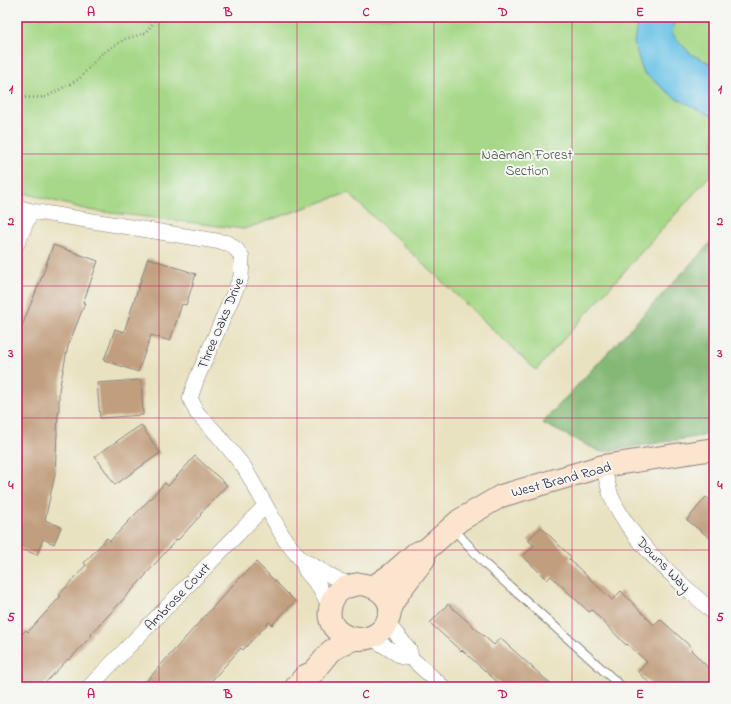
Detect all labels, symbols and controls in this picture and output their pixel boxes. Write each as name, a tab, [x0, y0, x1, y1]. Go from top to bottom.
text: A	[87, 3, 95, 22]
text: B	[223, 3, 233, 22]
text: C	[362, 3, 370, 22]
text: D	[497, 3, 508, 22]
text: E	[636, 3, 644, 22]
text: 1	[9, 80, 14, 99]
text: 1	[718, 80, 723, 99]
park label: Naaman Forest Section	[482, 145, 573, 182]
text: 2	[7, 212, 15, 231]
text: 2	[716, 212, 724, 231]
street label: Three Oaks Drive	[193, 274, 250, 373]
text: 3	[7, 344, 14, 363]
text: 3	[716, 344, 723, 363]
street label: West Brand Road	[509, 457, 614, 504]
text: 4	[7, 476, 14, 495]
text: 4	[716, 476, 723, 495]
street label: Downs Way	[629, 532, 695, 599]
street label: Ambrose Court	[140, 558, 216, 636]
text: 5	[7, 608, 15, 627]
text: 5	[716, 608, 724, 627]
text: A	[87, 685, 95, 704]
text: B	[223, 685, 233, 704]
text: C	[362, 685, 370, 704]
text: D	[497, 685, 508, 704]
text: E	[636, 685, 644, 704]

